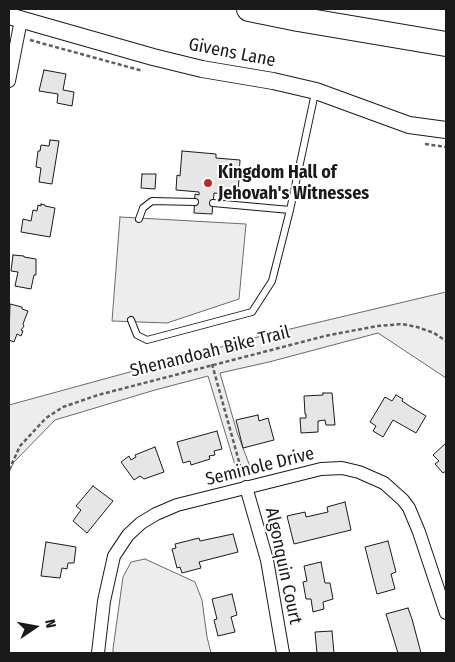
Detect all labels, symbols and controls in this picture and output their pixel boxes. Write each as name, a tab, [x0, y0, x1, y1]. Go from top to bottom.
street label: Givens Lane	[187, 34, 277, 72]
place label: Kingdom Hall of Jehovah's Witnesses	[218, 162, 369, 204]
marker: Kingdom Hall of Jehovah's Witnesses	[202, 177, 214, 189]
street label: Shenandoah Bike Trail	[128, 322, 292, 382]
street label: Seminole Drive	[204, 443, 316, 491]
street label: Algonquin Court	[260, 506, 306, 626]
north arrow	[10, 602, 60, 652]
text: N	[41, 618, 59, 630]

